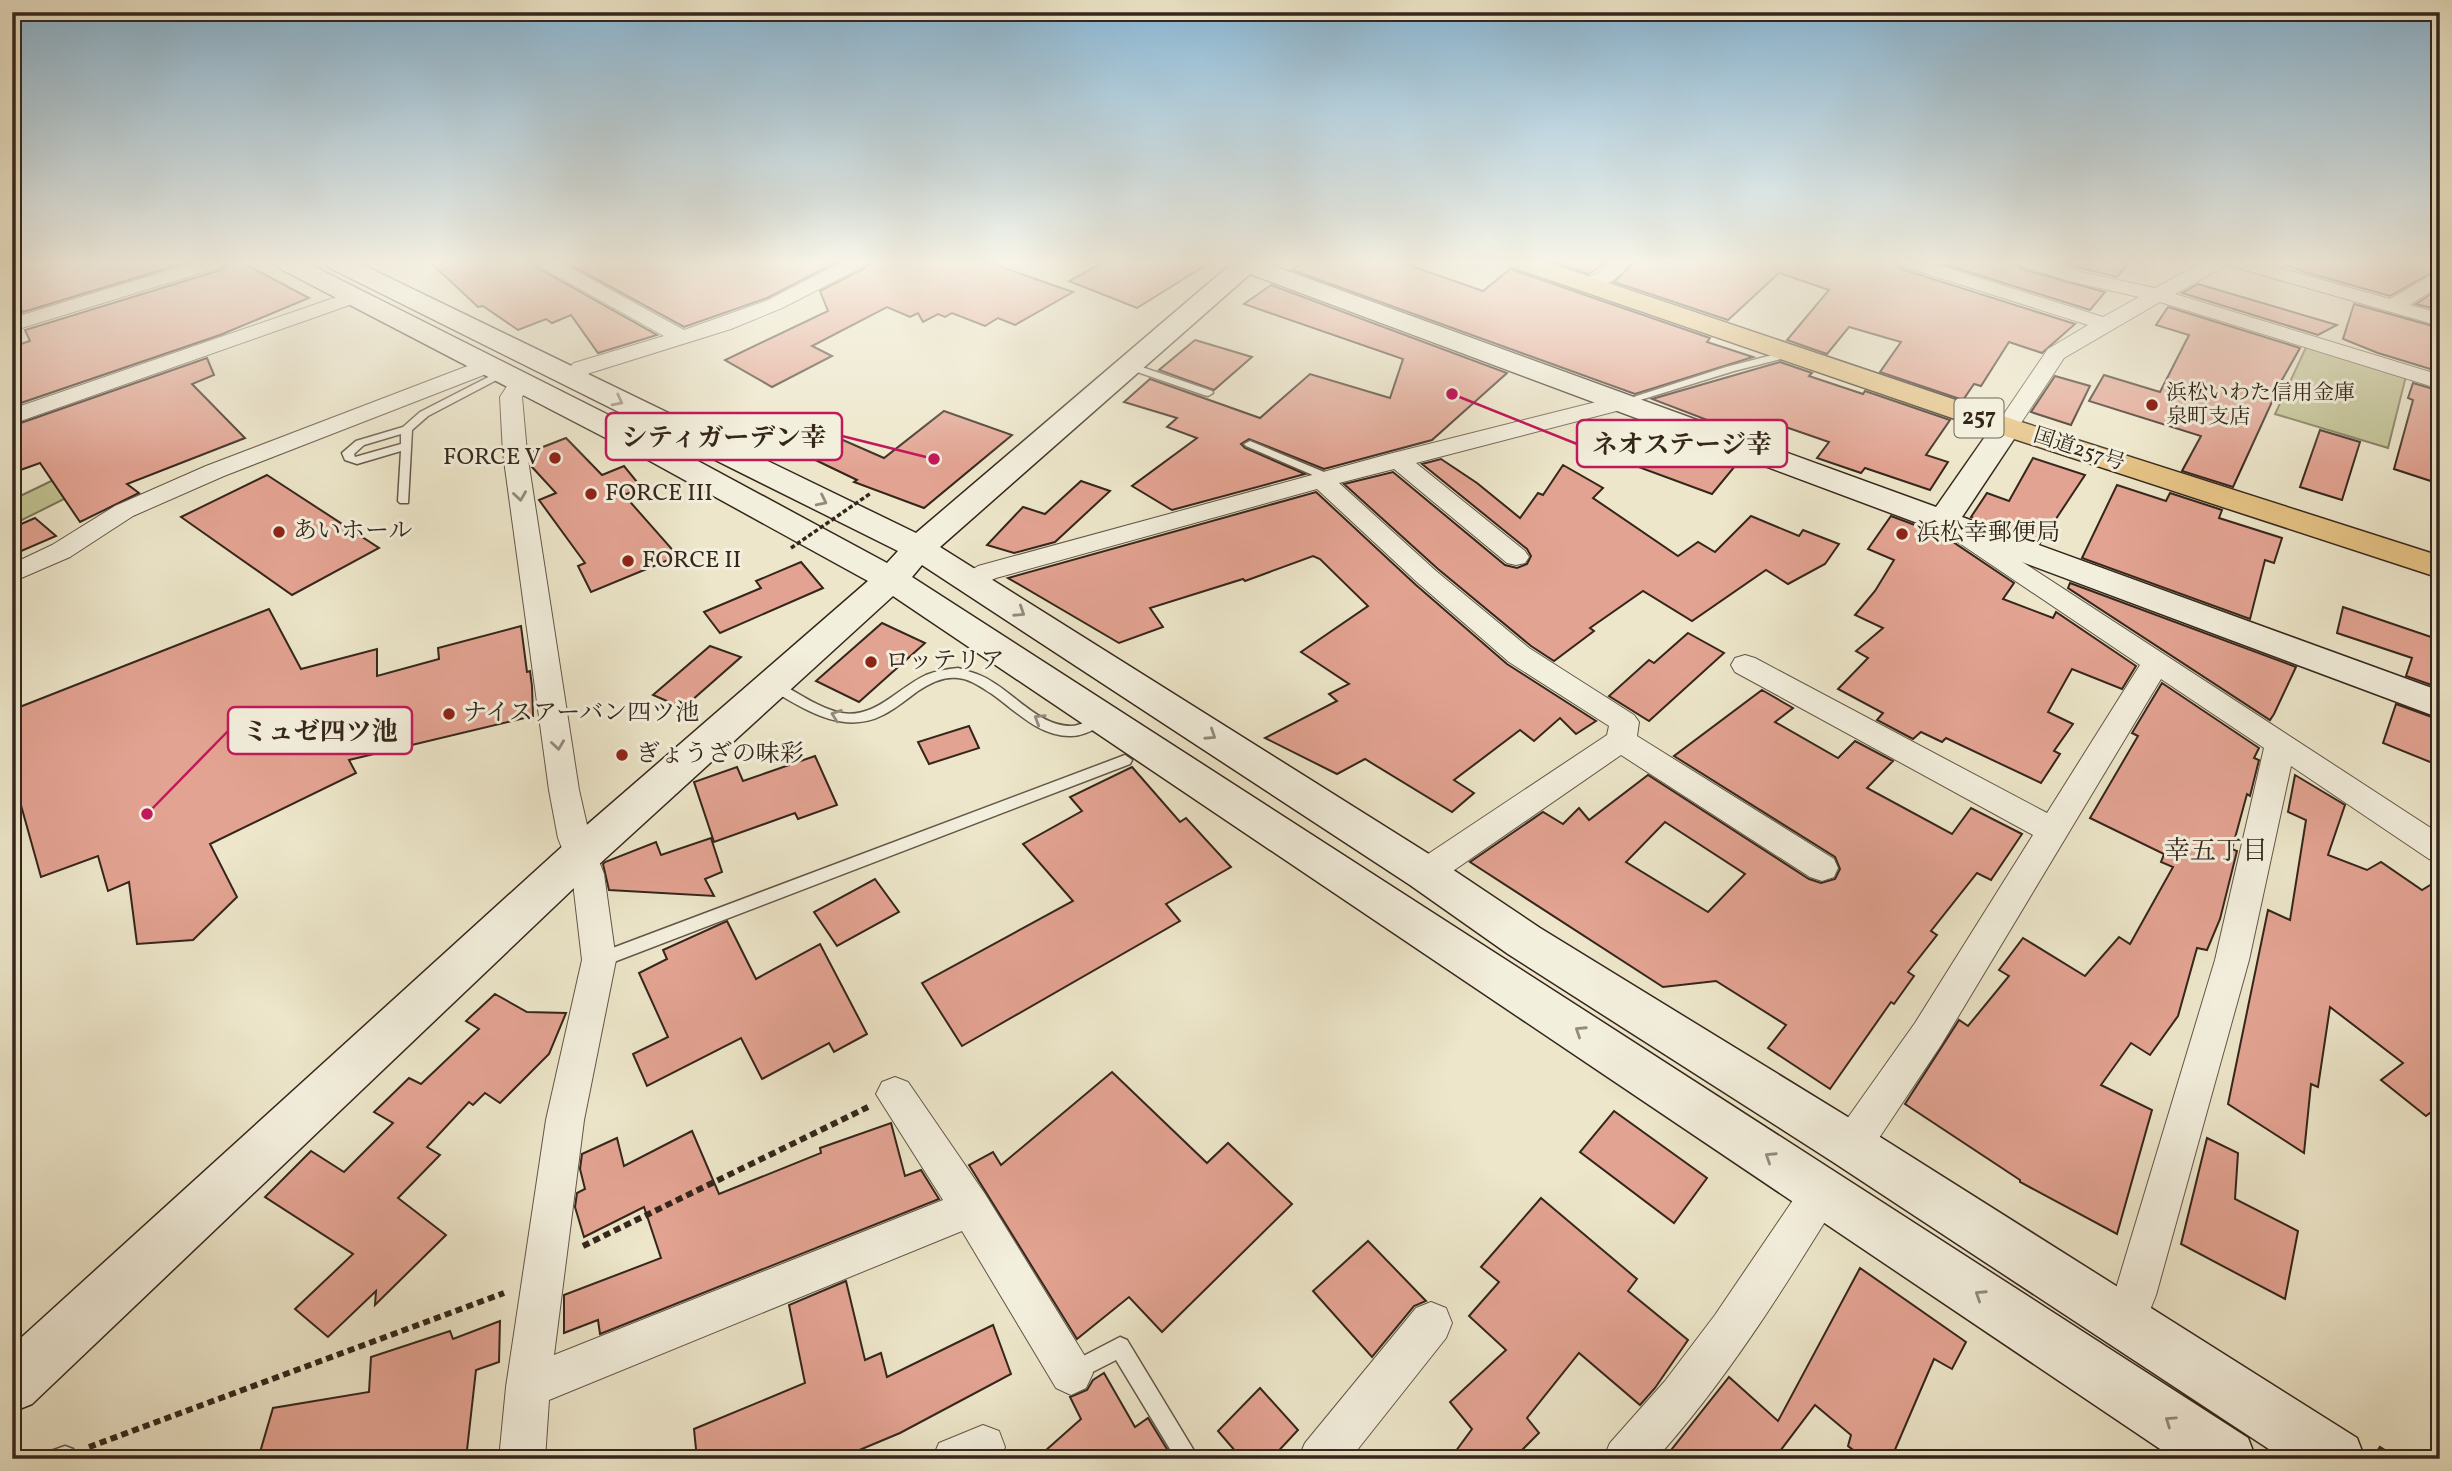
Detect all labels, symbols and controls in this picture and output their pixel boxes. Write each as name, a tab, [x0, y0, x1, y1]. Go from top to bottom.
place label: 浜松いわた信用金庫 泉町支店	[2166, 379, 2355, 432]
one-way arrow	[611, 392, 623, 406]
marker: 浜松いわた信用金庫 泉町支店	[2144, 397, 2160, 413]
road number: 257	[1954, 398, 2004, 438]
callout: シティガーデン幸	[606, 413, 842, 460]
callout: ネオステージ幸	[1577, 420, 1787, 467]
text: シティガーデン幸	[621, 421, 827, 457]
street label: 国道257号	[2030, 422, 2128, 478]
text: ネオステージ幸	[1592, 428, 1772, 464]
place label: FORCE V	[443, 441, 541, 475]
marker: FORCE V	[547, 450, 563, 466]
place label: FORCE III	[605, 477, 713, 511]
marker: FORCE III	[583, 486, 599, 502]
one-way arrow	[513, 490, 528, 502]
one-way arrow	[815, 493, 827, 507]
place label: あいホール	[293, 515, 413, 549]
place label: 浜松幸郵便局	[1916, 517, 2060, 551]
marker: あいホール	[271, 524, 287, 540]
marker: 浜松幸郵便局	[1894, 526, 1910, 542]
place label: FORCE II	[642, 544, 741, 578]
marker: FORCE II	[620, 553, 636, 569]
one-way arrow	[1012, 604, 1025, 617]
place label: ロッテリア	[885, 645, 1005, 679]
marker: ロッテリア	[863, 654, 879, 670]
place label: ナイスアーバン四ツ池	[463, 697, 699, 731]
marker: ナイスアーバン四ツ池	[441, 706, 457, 722]
callout: ミュゼ四ツ池	[228, 707, 412, 754]
one-way arrow	[831, 709, 843, 723]
text: ミュゼ四ツ池	[242, 715, 398, 751]
one-way arrow	[1033, 715, 1046, 728]
one-way arrow	[1204, 727, 1217, 740]
place label: ぎょうざの味彩	[636, 738, 804, 772]
one-way arrow	[550, 739, 565, 751]
marker: ぎょうざの味彩	[614, 747, 630, 763]
district label: 幸五丁目	[2164, 834, 2268, 870]
one-way arrow	[1575, 1027, 1588, 1040]
one-way arrow	[1765, 1152, 1778, 1165]
one-way arrow	[1975, 1291, 1988, 1304]
one-way arrow	[2165, 1417, 2178, 1429]

